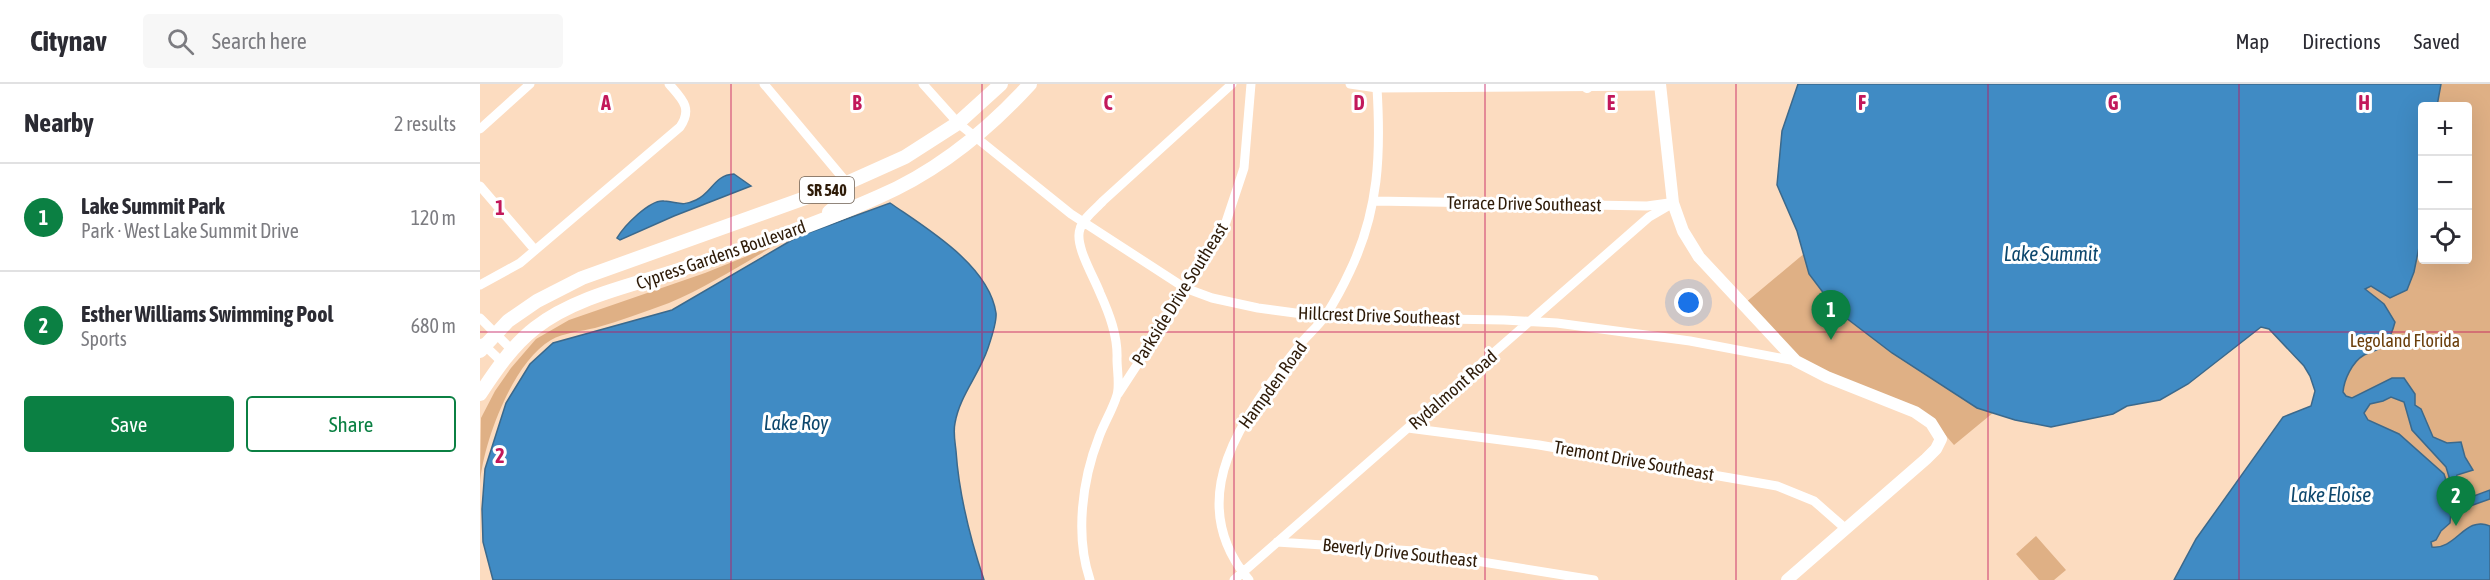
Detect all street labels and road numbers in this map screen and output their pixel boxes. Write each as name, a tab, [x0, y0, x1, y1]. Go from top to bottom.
road number: SR 540	[800, 177, 854, 203]
street label: Terrace Drive Southeast	[1446, 192, 1602, 215]
street label: Cypress Gardens Boulevard	[633, 216, 808, 293]
street label: Parkside Drive Southeast	[1127, 219, 1232, 369]
street label: Hillcrest Drive Southeast	[1298, 302, 1460, 329]
street label: Hampden Road	[1234, 337, 1311, 432]
street label: Rydalmont Road	[1404, 346, 1501, 434]
street label: Tremont Drive Southeast	[1552, 436, 1716, 485]
street label: Beverly Drive Southeast	[1321, 534, 1479, 571]

